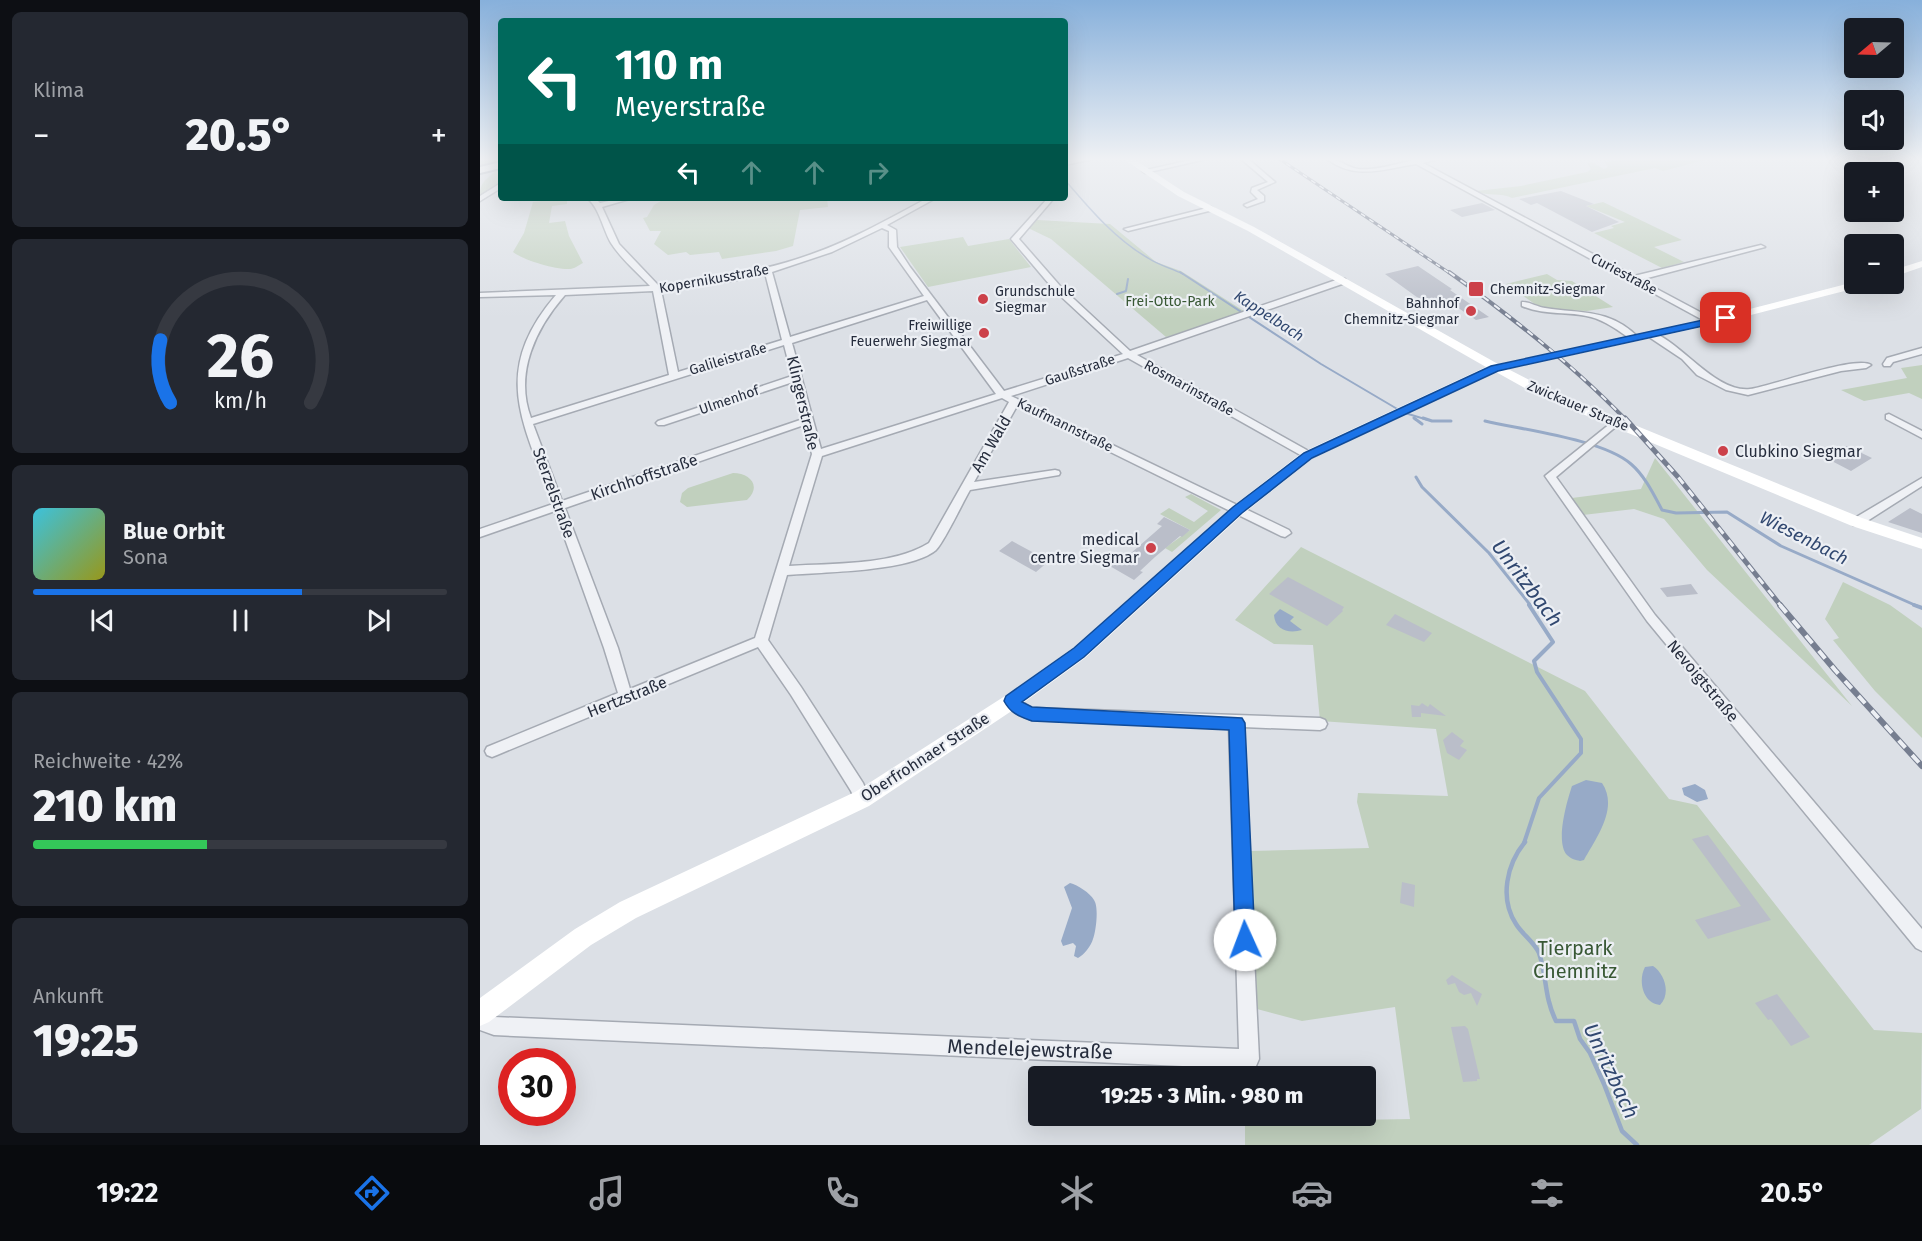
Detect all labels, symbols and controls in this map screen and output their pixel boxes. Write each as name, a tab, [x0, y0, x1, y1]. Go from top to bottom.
north arrow	[1844, 18, 1904, 78]
map controls	[1844, 18, 1904, 294]
text: 110 m	[615, 40, 723, 90]
icon: left	[516, 42, 594, 120]
text: Klima	[33, 78, 84, 102]
button: sound	[1844, 90, 1904, 150]
text: Meyerstraße	[615, 91, 766, 123]
text: 20.5°	[185, 108, 295, 162]
text: −	[33, 116, 50, 156]
text: +	[431, 116, 447, 156]
icon: left	[672, 156, 705, 189]
icon: ahead	[735, 156, 768, 189]
icon: ahead	[798, 156, 831, 189]
icon: right	[861, 156, 894, 189]
button: +	[1844, 162, 1904, 222]
button: −	[1844, 234, 1904, 294]
street label: Curiestraße	[1588, 249, 1660, 299]
street label: Kopernikusstraße	[658, 261, 770, 297]
marker: Chemnitz-Siegmar	[1467, 280, 1485, 298]
place label: Chemnitz-Siegmar	[1490, 281, 1606, 298]
place label: Grundschule Siegmar	[995, 283, 1075, 316]
water label: Kappelbach	[1231, 287, 1307, 345]
marker: Grundschule Siegmar	[976, 292, 990, 306]
pin	[1700, 292, 1751, 343]
park label: Frei-Otto-Park	[1125, 293, 1216, 310]
place label: Bahnhof Chemnitz-Siegmar	[1344, 295, 1460, 328]
icon: arrive	[1709, 301, 1742, 334]
marker: Bahnhof Chemnitz-Siegmar	[1464, 304, 1478, 318]
place label: Freiwillige Feuerwehr Siegmar	[850, 317, 973, 350]
text: 26	[206, 319, 274, 394]
marker: Freiwillige Feuerwehr Siegmar	[977, 326, 991, 340]
street label: Galileistraße	[687, 339, 769, 379]
street label: Gaußstraße	[1043, 351, 1117, 389]
street label: Klingerstraße	[783, 354, 823, 452]
street label: Rosmarinstraße	[1141, 356, 1237, 420]
street label: Zwickauer Straße	[1525, 377, 1631, 435]
street label: Ulmenhof	[697, 381, 762, 418]
text: km/h	[213, 388, 267, 414]
street label: Kaufmannstraße	[1014, 394, 1116, 456]
street label: Am Wald	[967, 412, 1015, 476]
place label: Clubkino Siegmar	[1735, 442, 1863, 461]
marker: Clubkino Siegmar	[1716, 444, 1730, 458]
street label: Sterzelstraße	[529, 445, 579, 541]
street label: Kirchhoffstraße	[588, 450, 700, 504]
water label: Wiesenbach	[1756, 506, 1852, 570]
text: Blue Orbit	[123, 518, 225, 545]
place label: medical centre Siegmar	[1030, 530, 1140, 567]
water label: Unritzbach	[1486, 534, 1568, 632]
marker: medical centre Siegmar	[1144, 541, 1158, 555]
text: Sona	[123, 545, 168, 569]
icon: previous	[86, 604, 119, 637]
icon: pause	[224, 604, 257, 637]
icon: next	[362, 604, 395, 637]
street label: Nevoigtstraße	[1663, 636, 1743, 726]
street label: Hertzstraße	[584, 672, 670, 722]
street label: Oberfrohnaer Straße	[857, 708, 993, 806]
text: Reichweite · 42%	[33, 749, 183, 773]
text: 210 km	[33, 779, 177, 833]
position arrow	[1213, 908, 1277, 972]
park label: Tierpark Chemnitz	[1533, 936, 1617, 983]
text: Ankunft	[33, 984, 104, 1008]
text: 19:25	[33, 1014, 139, 1068]
water label: Unritzbach	[1578, 1019, 1644, 1123]
street label: Mendelejewstraße	[947, 1034, 1113, 1064]
speed limit sign: 30	[498, 1048, 576, 1126]
text: 19:25 · 3 Min. · 980 m	[1101, 1082, 1303, 1109]
icon: directions	[351, 1172, 393, 1214]
icon: music	[586, 1172, 628, 1214]
icon: phone	[821, 1172, 863, 1214]
icon: climate	[1056, 1172, 1098, 1214]
icon: car	[1291, 1172, 1333, 1214]
icon: filters	[1526, 1172, 1568, 1214]
text: 19:22	[96, 1177, 158, 1209]
text: 20.5°	[1761, 1177, 1826, 1209]

